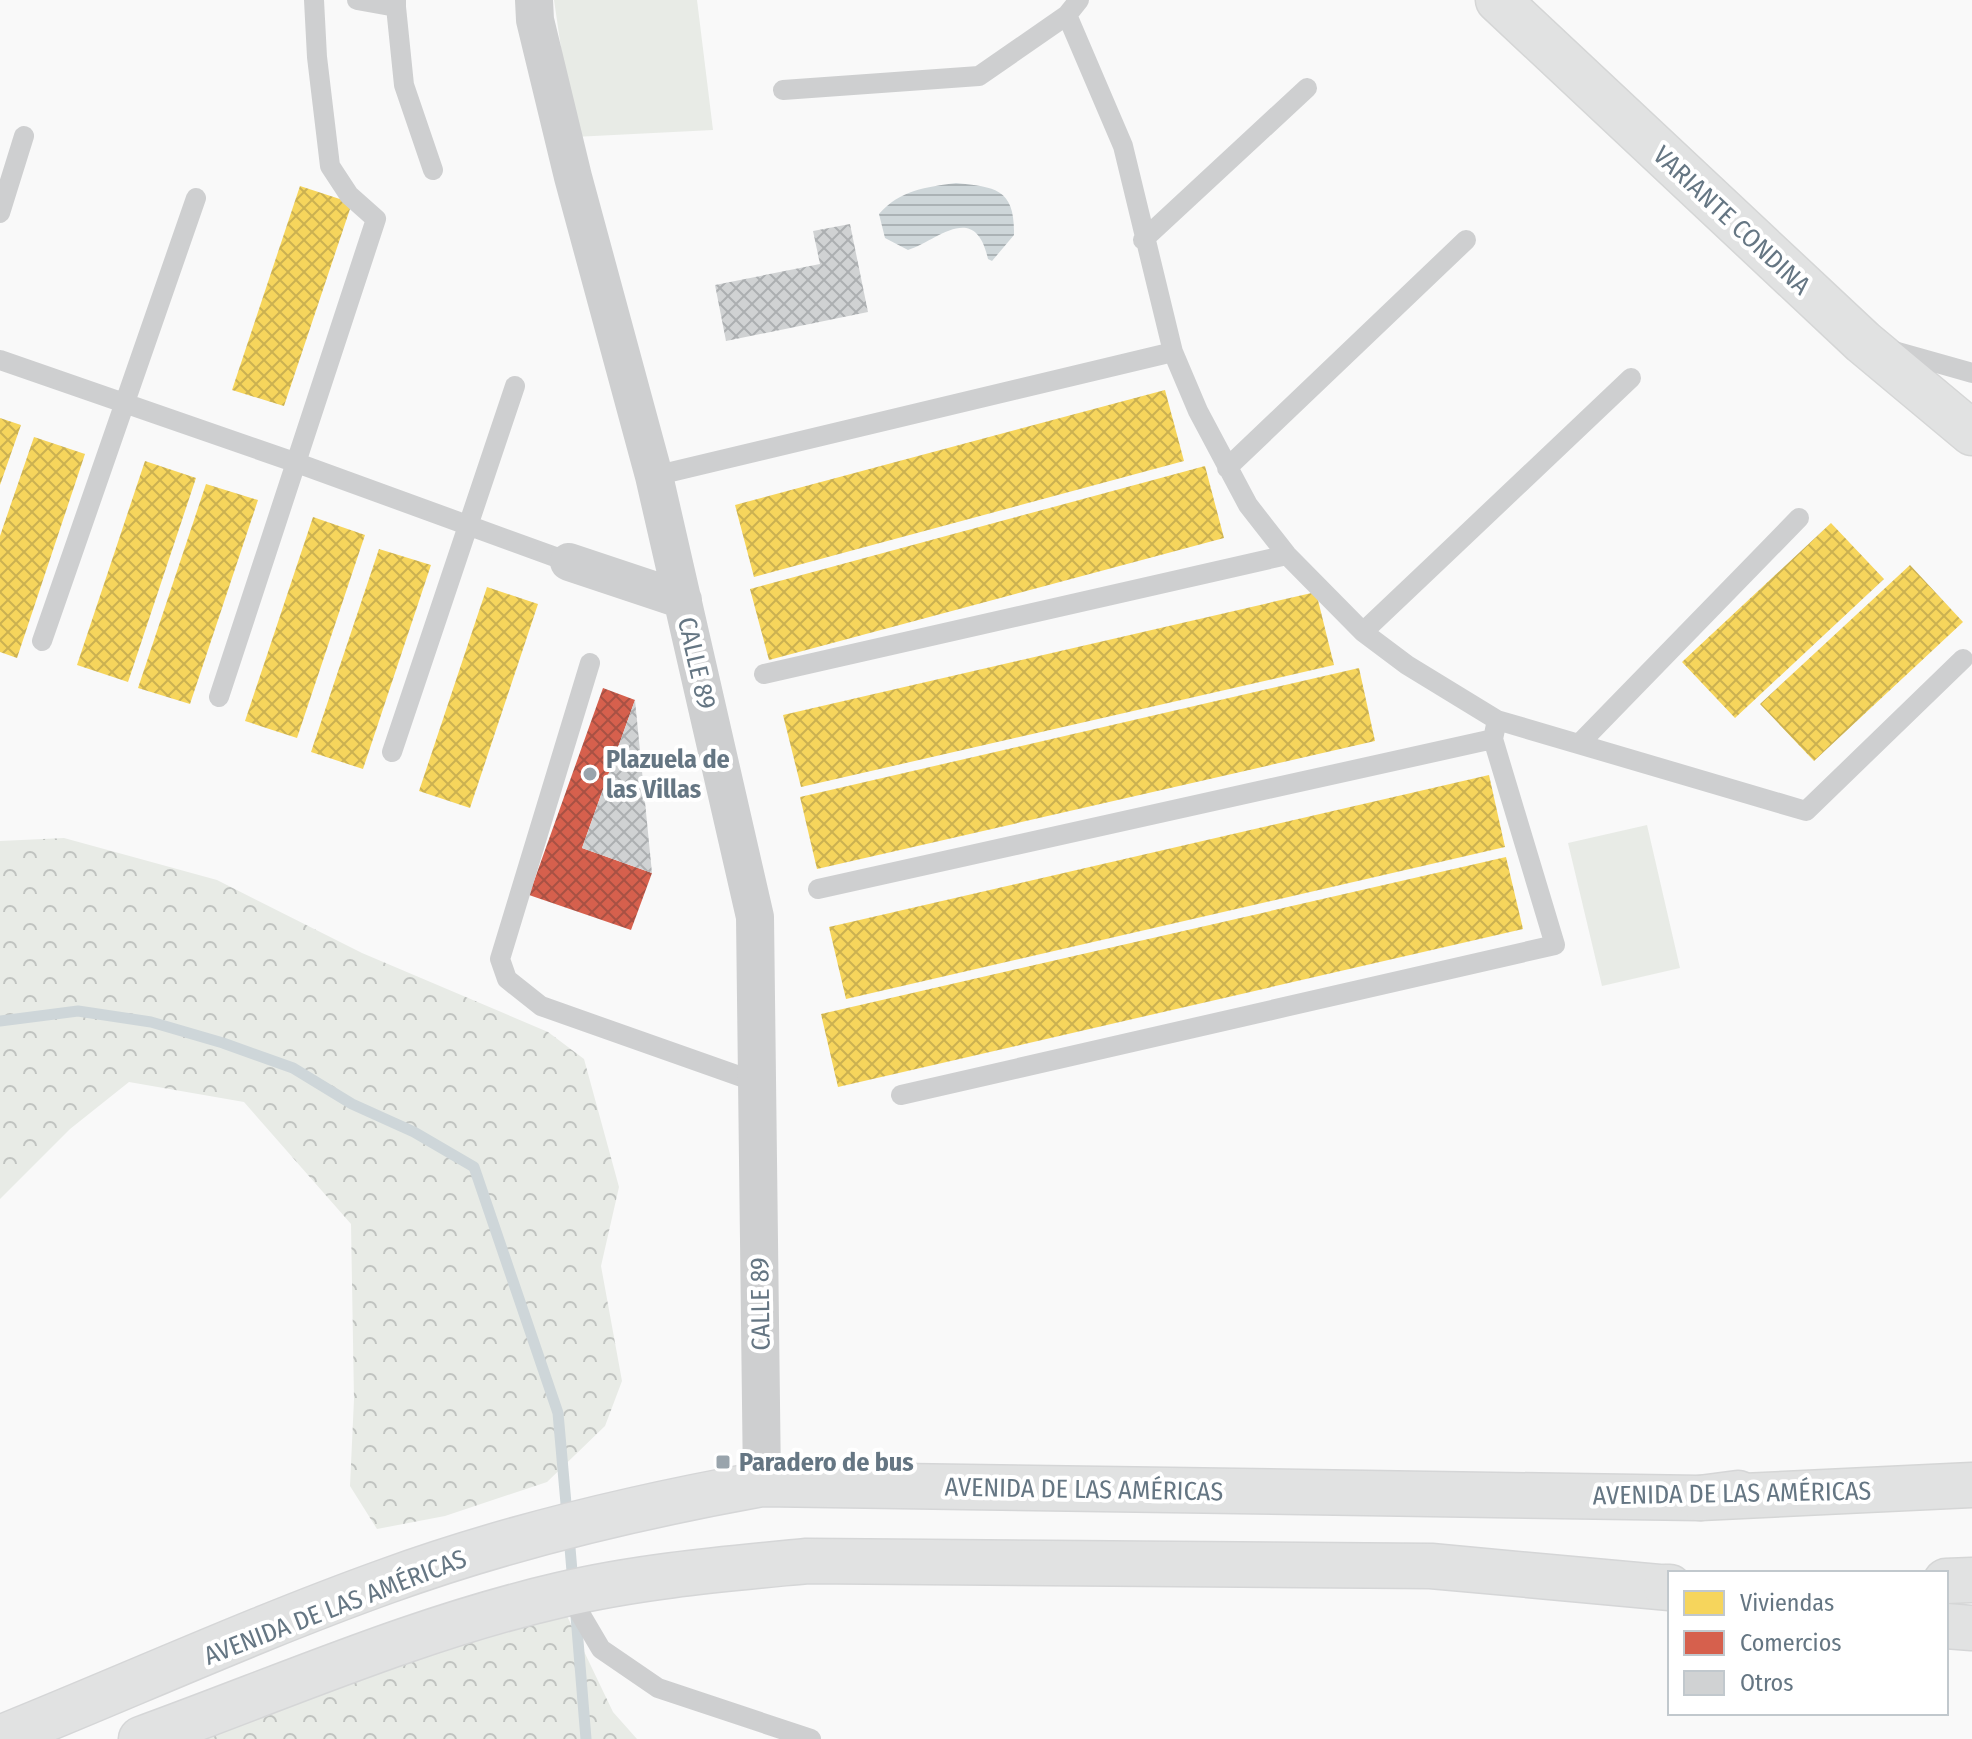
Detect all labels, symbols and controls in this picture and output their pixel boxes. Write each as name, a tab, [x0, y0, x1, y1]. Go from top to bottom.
street label: VARIANTE CONDINA	[1647, 140, 1817, 301]
street label: CALLE 89	[671, 614, 722, 712]
place label: Plazuela de las Villas	[606, 744, 730, 805]
marker: Plazuela de las Villas	[581, 765, 599, 783]
street label: CALLE 89	[744, 1257, 777, 1351]
place label: Paradero de bus	[739, 1447, 914, 1478]
marker: Paradero de bus	[714, 1453, 732, 1471]
street label: AVENIDA DE LAS AMÉRICAS	[944, 1472, 1224, 1507]
street label: AVENIDA DE LAS AMÉRICAS	[1592, 1476, 1872, 1511]
street label: AVENIDA DE LAS AMÉRICAS	[200, 1543, 471, 1672]
legend	[1668, 1571, 1948, 1715]
text: Viviendas	[1740, 1589, 1834, 1617]
text: Comercios	[1740, 1629, 1842, 1657]
text: Otros	[1740, 1669, 1794, 1697]

